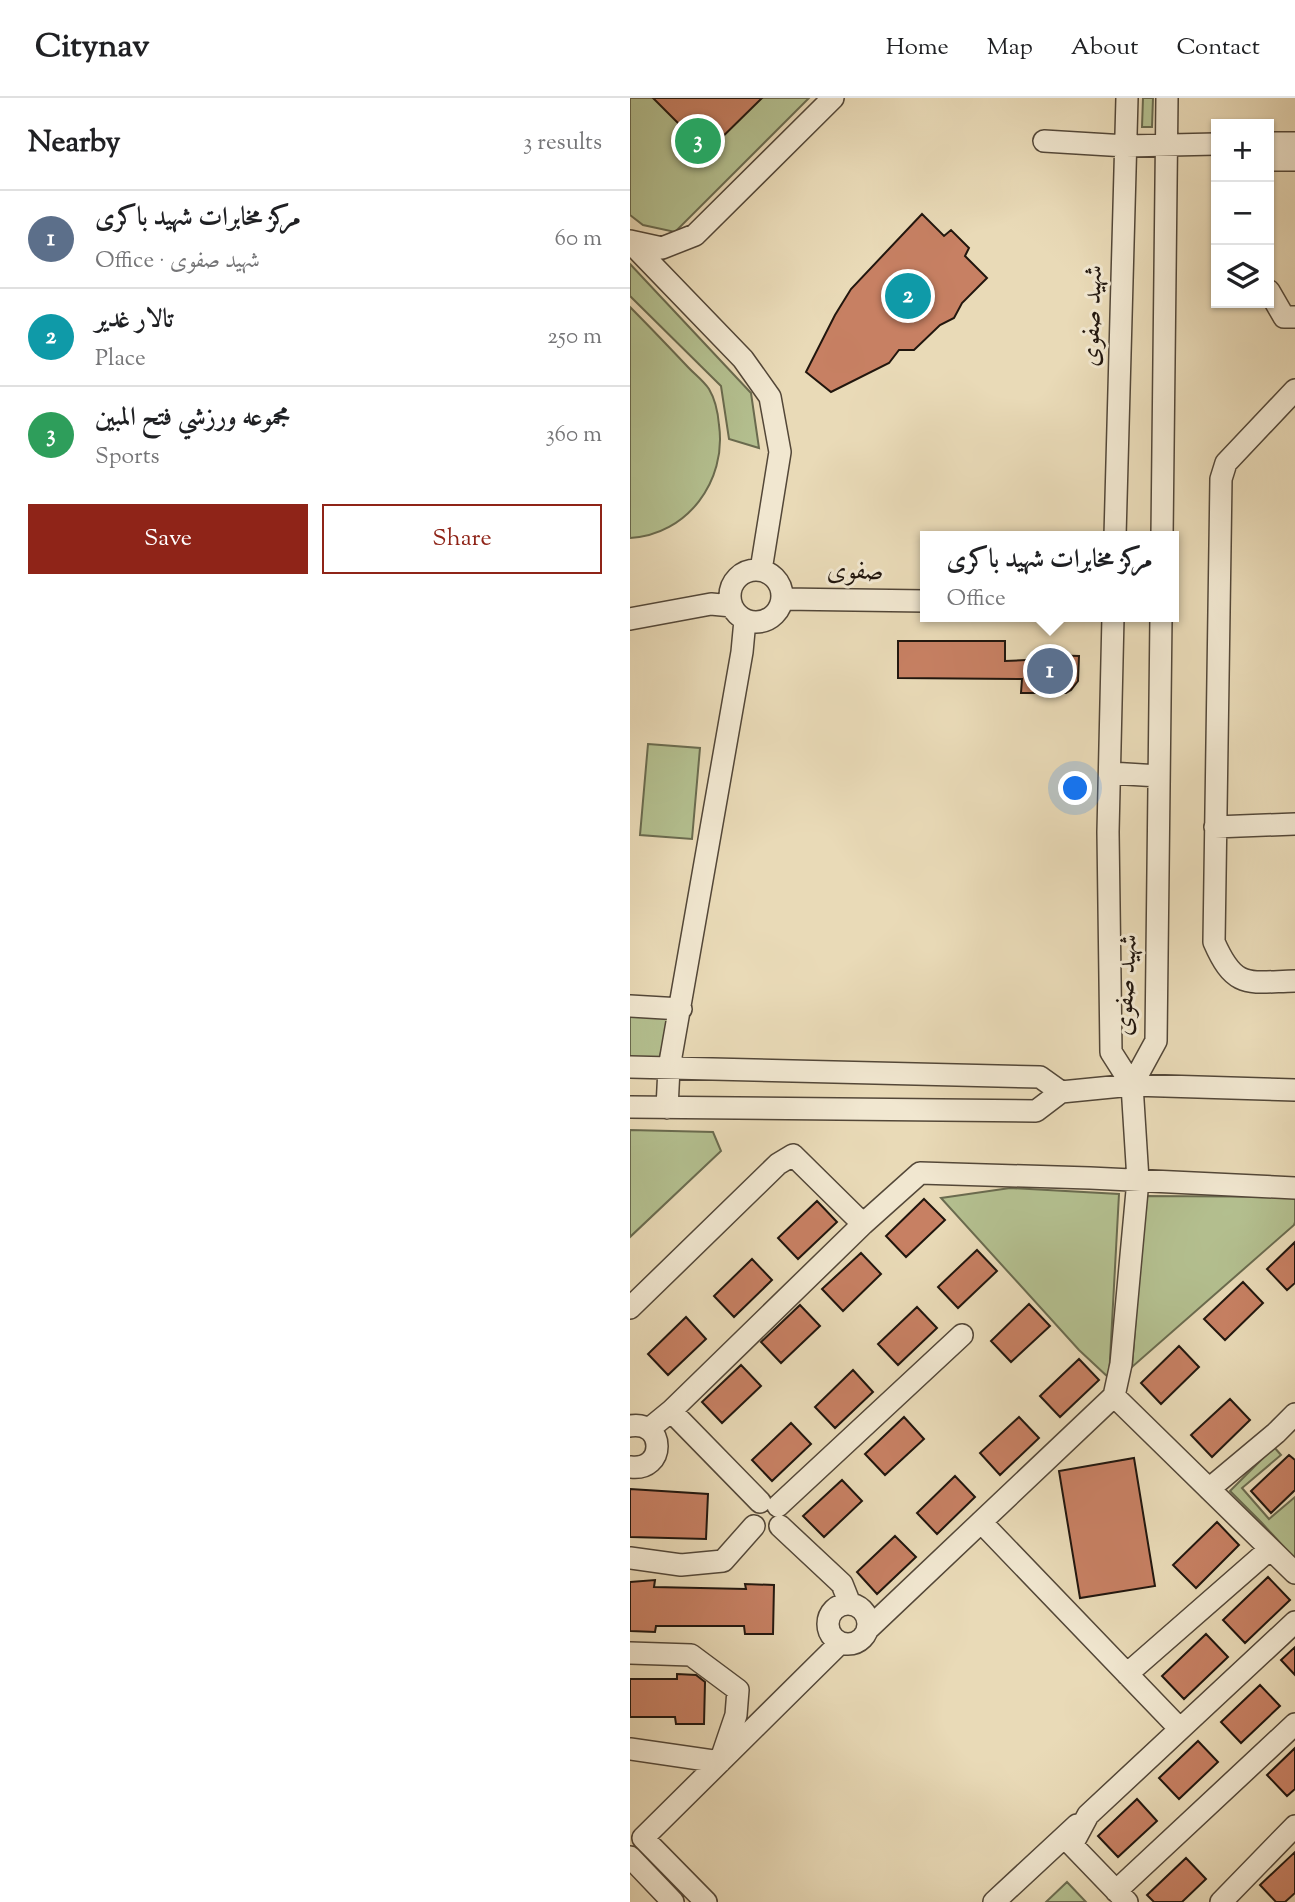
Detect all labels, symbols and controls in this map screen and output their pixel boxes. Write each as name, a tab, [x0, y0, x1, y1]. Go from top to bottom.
text: Citynav	[35, 24, 150, 72]
text: Home	[886, 31, 949, 65]
text: Map	[987, 31, 1033, 65]
text: About	[1071, 31, 1138, 65]
text: Contact	[1176, 31, 1260, 65]
pin: 3	[675, 115, 721, 167]
map controls	[1211, 119, 1274, 308]
button: +	[1211, 119, 1274, 182]
text: Nearby	[28, 122, 120, 165]
text: 3 results	[523, 127, 602, 160]
button: −	[1211, 182, 1274, 245]
text: مرکز مخابرات شهید باکری	[95, 200, 301, 237]
text: 1	[47, 223, 55, 256]
text: 60 m	[554, 223, 602, 256]
text: Office · شهید صفوی	[95, 245, 260, 278]
button: layers	[1211, 245, 1274, 308]
street label: شهید صفوی	[1073, 264, 1113, 368]
pin: 2	[885, 270, 931, 322]
text: تالار غدیر	[95, 302, 173, 339]
text: 2	[46, 321, 56, 354]
text: 250 m	[547, 321, 602, 354]
text: Place	[95, 343, 146, 376]
text: مجموعه ورزشي فتح المبين	[95, 400, 290, 437]
text: 3	[46, 419, 56, 452]
text: 360 m	[545, 419, 602, 452]
text: Sports	[95, 441, 160, 474]
button: Save	[28, 504, 308, 574]
button: Share	[322, 504, 602, 574]
popup	[920, 531, 1179, 622]
text: مرکز مخابرات شهید باکری	[947, 542, 1152, 579]
street label: صفوی	[826, 553, 884, 591]
text: Office	[947, 583, 1006, 616]
pin: 1	[1027, 645, 1073, 697]
your location	[1058, 771, 1092, 805]
street label: شهید صفوی	[1106, 933, 1148, 1037]

